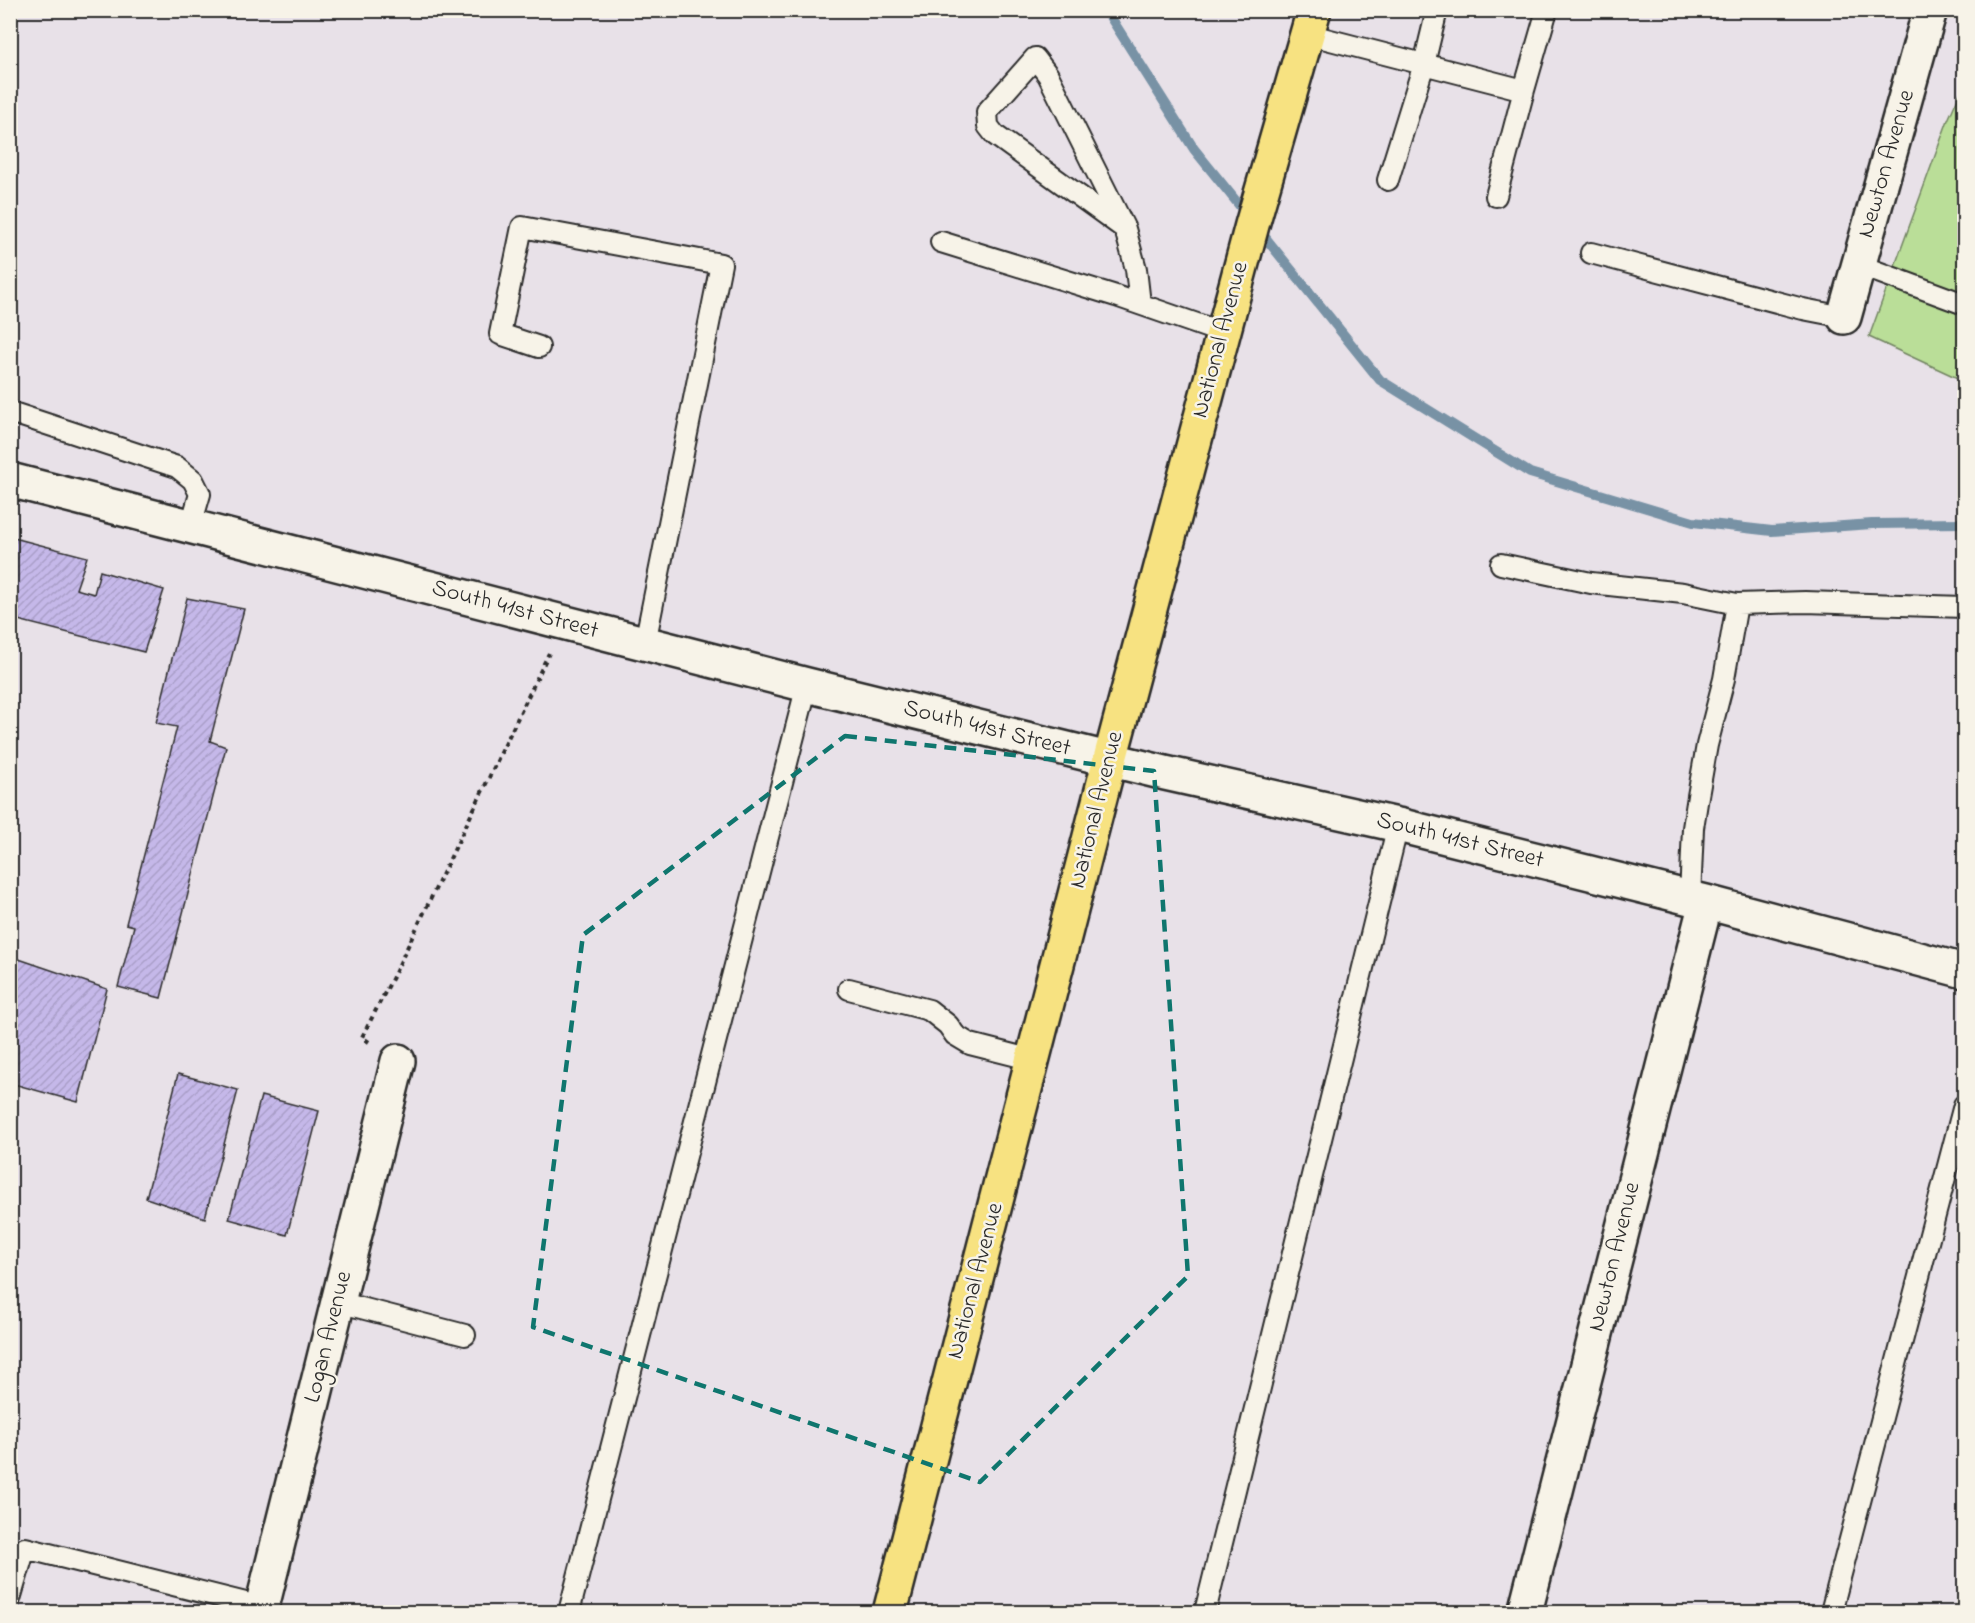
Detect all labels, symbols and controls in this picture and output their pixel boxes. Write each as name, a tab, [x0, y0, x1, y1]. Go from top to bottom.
street label: Newton Avenue	[1849, 85, 1925, 242]
street label: National Avenue	[1183, 258, 1259, 422]
street label: South 41st Street	[428, 571, 602, 649]
street label: South 41st Street	[900, 691, 1074, 767]
street label: National Avenue	[1061, 728, 1133, 892]
street label: South 41st Street	[1373, 803, 1547, 879]
street label: Newton Avenue	[1580, 1178, 1651, 1335]
street label: National Avenue	[938, 1199, 1014, 1363]
street label: Logan Avenue	[296, 1267, 362, 1407]

